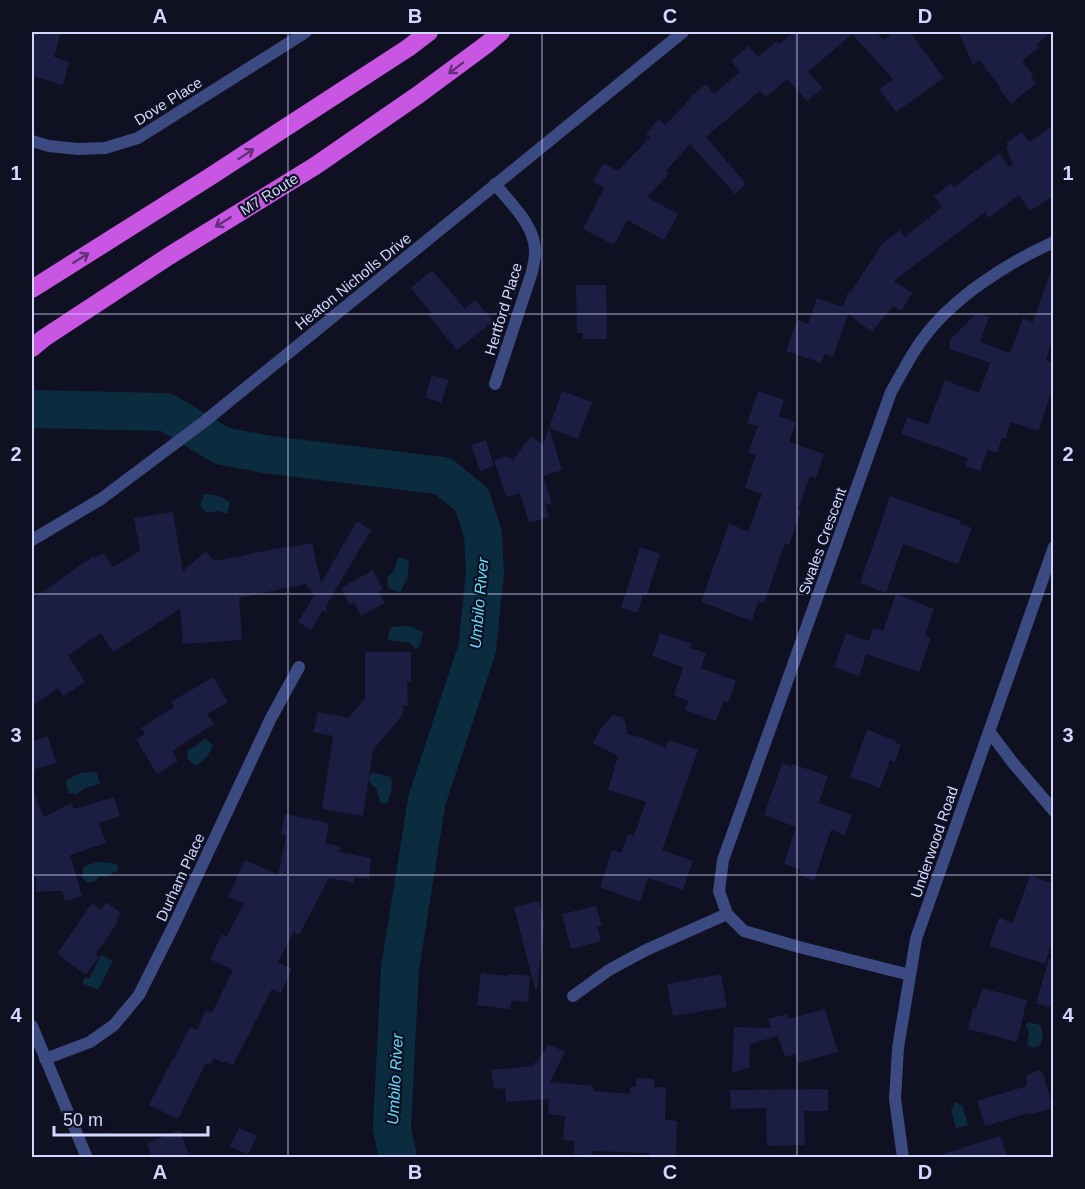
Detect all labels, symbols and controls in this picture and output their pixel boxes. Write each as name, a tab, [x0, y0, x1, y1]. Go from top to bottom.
text: A	[153, 5, 167, 27]
text: B	[408, 5, 422, 27]
text: C	[663, 5, 677, 27]
text: D	[918, 5, 932, 27]
one-way arrow	[448, 62, 464, 74]
street label: Dove Place	[131, 73, 205, 129]
one-way arrow	[237, 148, 254, 160]
text: 1	[10, 162, 22, 184]
text: 1	[1062, 162, 1074, 184]
street label: M7 Route	[237, 170, 301, 218]
one-way arrow	[215, 217, 232, 229]
street label: Heaton Nicholls Drive	[292, 229, 414, 333]
one-way arrow	[72, 252, 89, 264]
street label: Hertford Place	[481, 261, 525, 357]
text: 2	[10, 443, 22, 465]
text: 2	[1062, 443, 1074, 465]
street label: Swales Crescent	[795, 484, 850, 597]
water label: Umbilo River	[467, 556, 492, 649]
text: 3	[10, 724, 22, 746]
text: 3	[1062, 724, 1074, 746]
street label: Underwood Road	[907, 784, 961, 900]
street label: Durham Place	[152, 830, 208, 924]
text: 4	[10, 1004, 22, 1026]
text: 4	[1062, 1004, 1074, 1026]
water label: Umbilo River	[384, 1032, 406, 1125]
scale bar	[54, 1099, 208, 1137]
text: 50 m	[63, 1110, 103, 1130]
text: A	[153, 1161, 167, 1183]
text: B	[408, 1161, 422, 1183]
text: C	[663, 1161, 677, 1183]
text: D	[918, 1161, 932, 1183]

